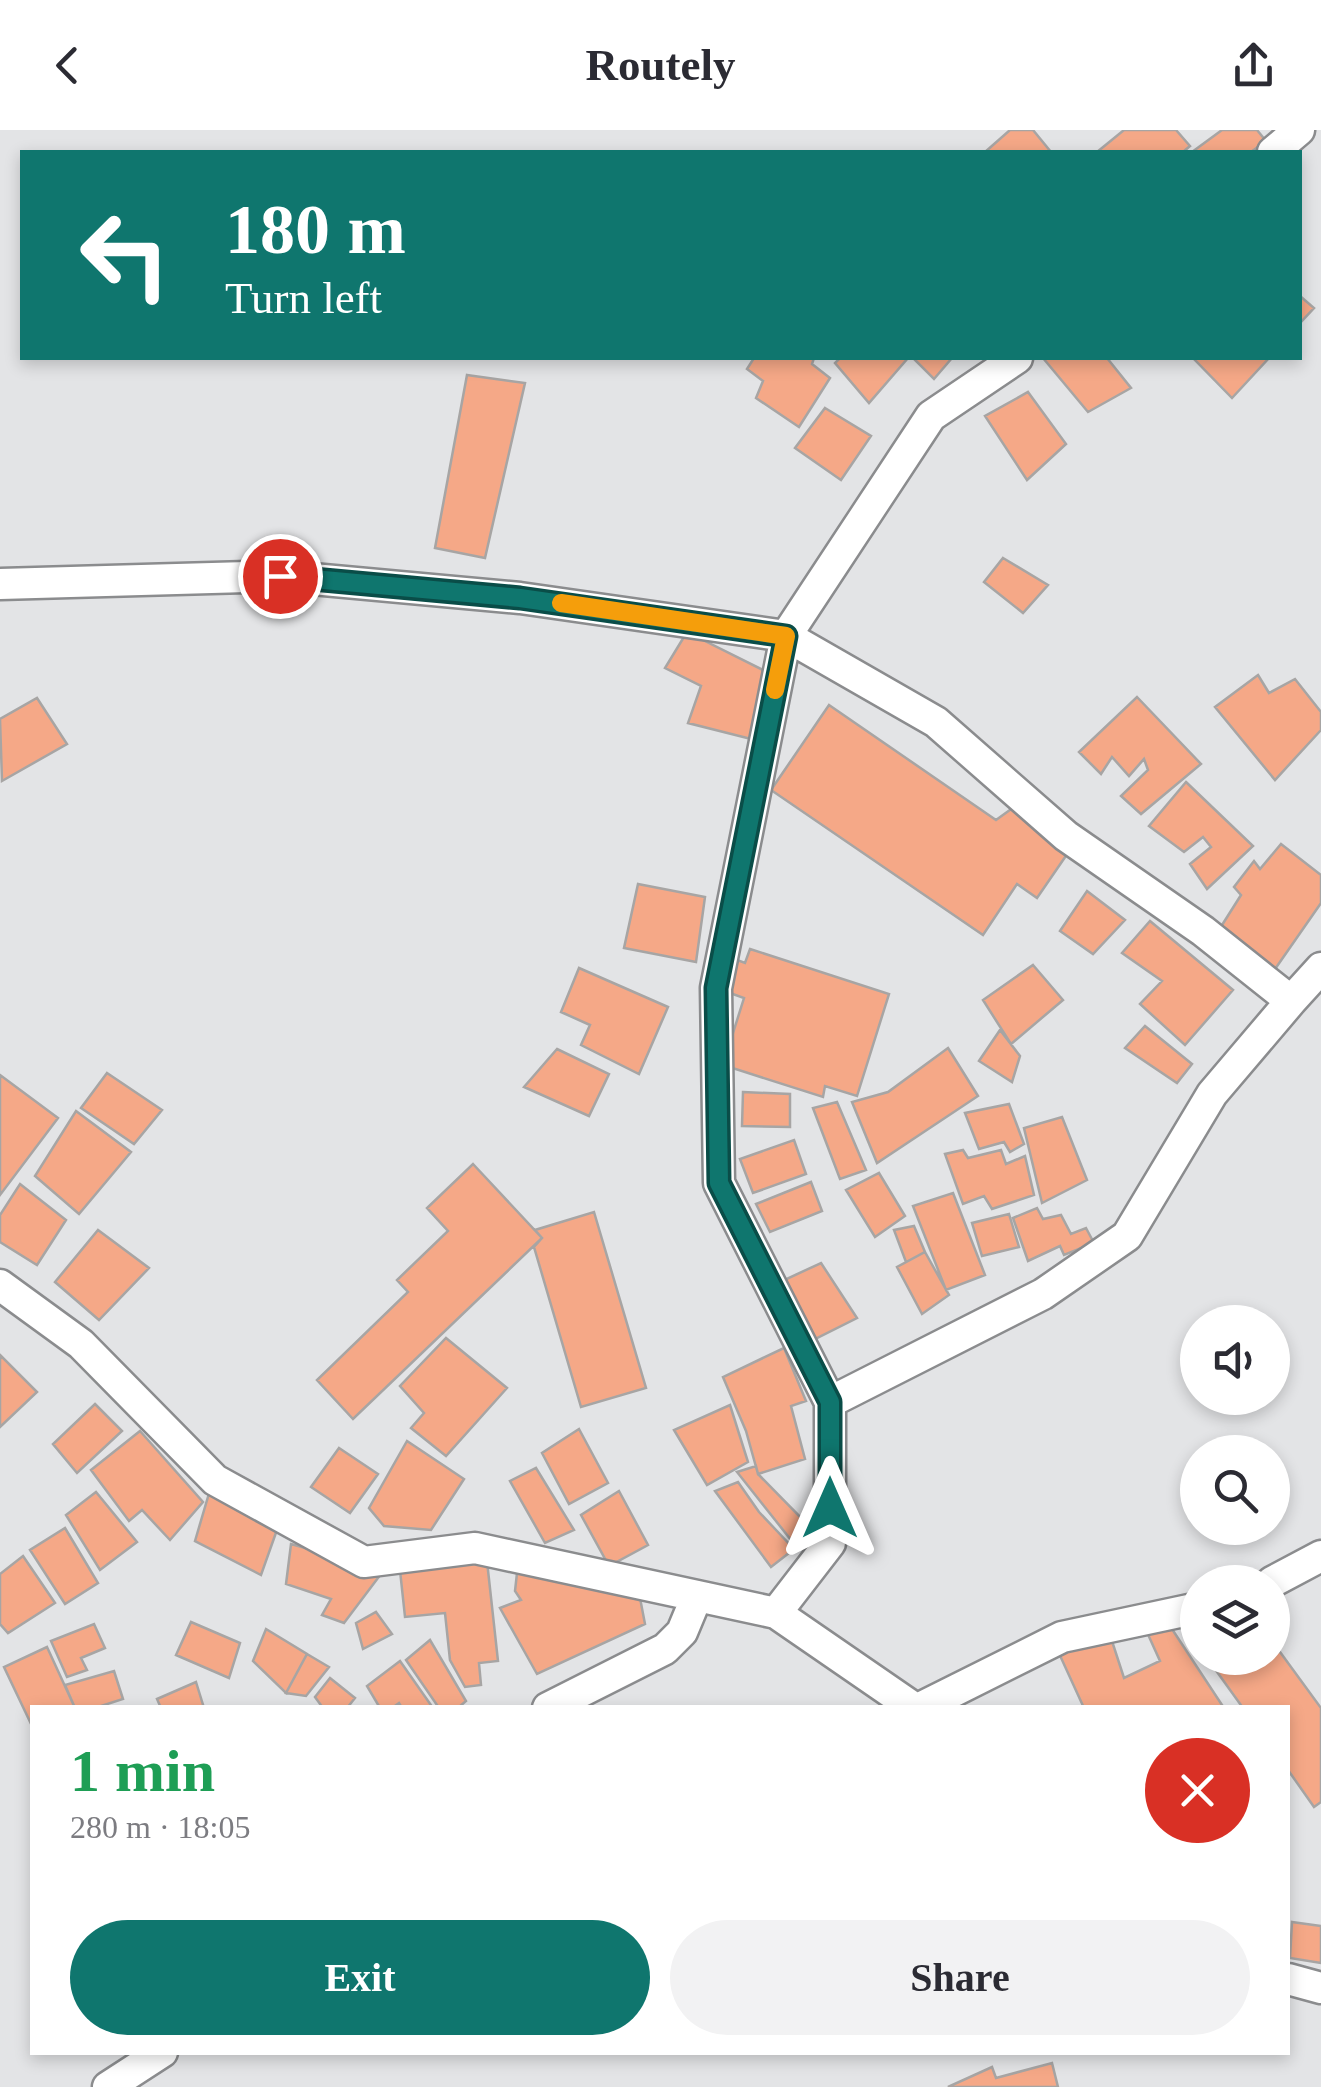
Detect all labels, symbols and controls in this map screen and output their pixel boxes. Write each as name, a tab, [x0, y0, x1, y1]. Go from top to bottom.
icon: back	[40, 38, 95, 93]
icon: share	[1226, 38, 1281, 93]
text: Routely	[586, 40, 736, 90]
icon: left	[60, 190, 190, 320]
text: 180 m	[225, 191, 406, 268]
text: Turn left	[225, 273, 382, 323]
pin	[238, 534, 323, 619]
icon: arrive	[253, 549, 308, 604]
map controls	[1180, 1305, 1290, 1675]
button: sound	[1180, 1305, 1290, 1415]
button: search	[1180, 1435, 1290, 1545]
position arrow	[778, 1456, 882, 1560]
button: layers	[1180, 1565, 1290, 1675]
text: 1 min	[70, 1738, 215, 1804]
button: close	[1145, 1738, 1250, 1843]
text: 280 m · 18:05	[70, 1809, 250, 1845]
button: Exit	[70, 1920, 650, 2035]
button: Share	[670, 1920, 1250, 2035]

